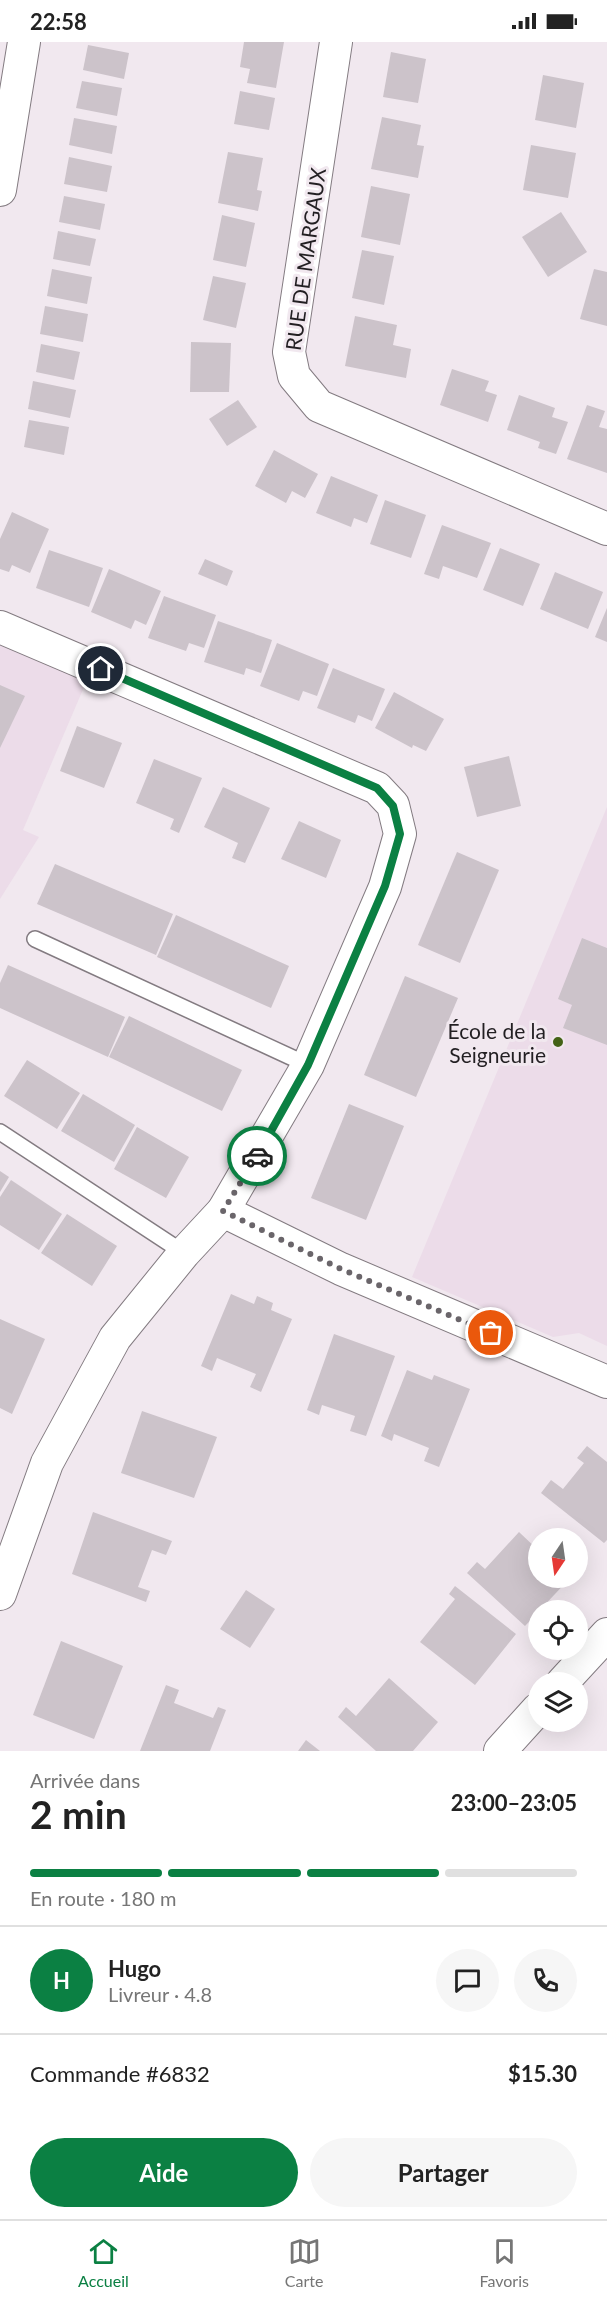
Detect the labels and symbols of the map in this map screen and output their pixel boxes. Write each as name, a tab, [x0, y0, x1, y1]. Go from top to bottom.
street label: RUE DE MARGAUX	[280, 166, 330, 352]
pin	[75, 643, 126, 694]
place label: École de la Seigneurie	[448, 1018, 546, 1067]
marker: École de la Seigneurie	[551, 1035, 565, 1049]
courier	[227, 1126, 287, 1186]
pin	[465, 1307, 516, 1358]
north arrow	[528, 1528, 588, 1588]

